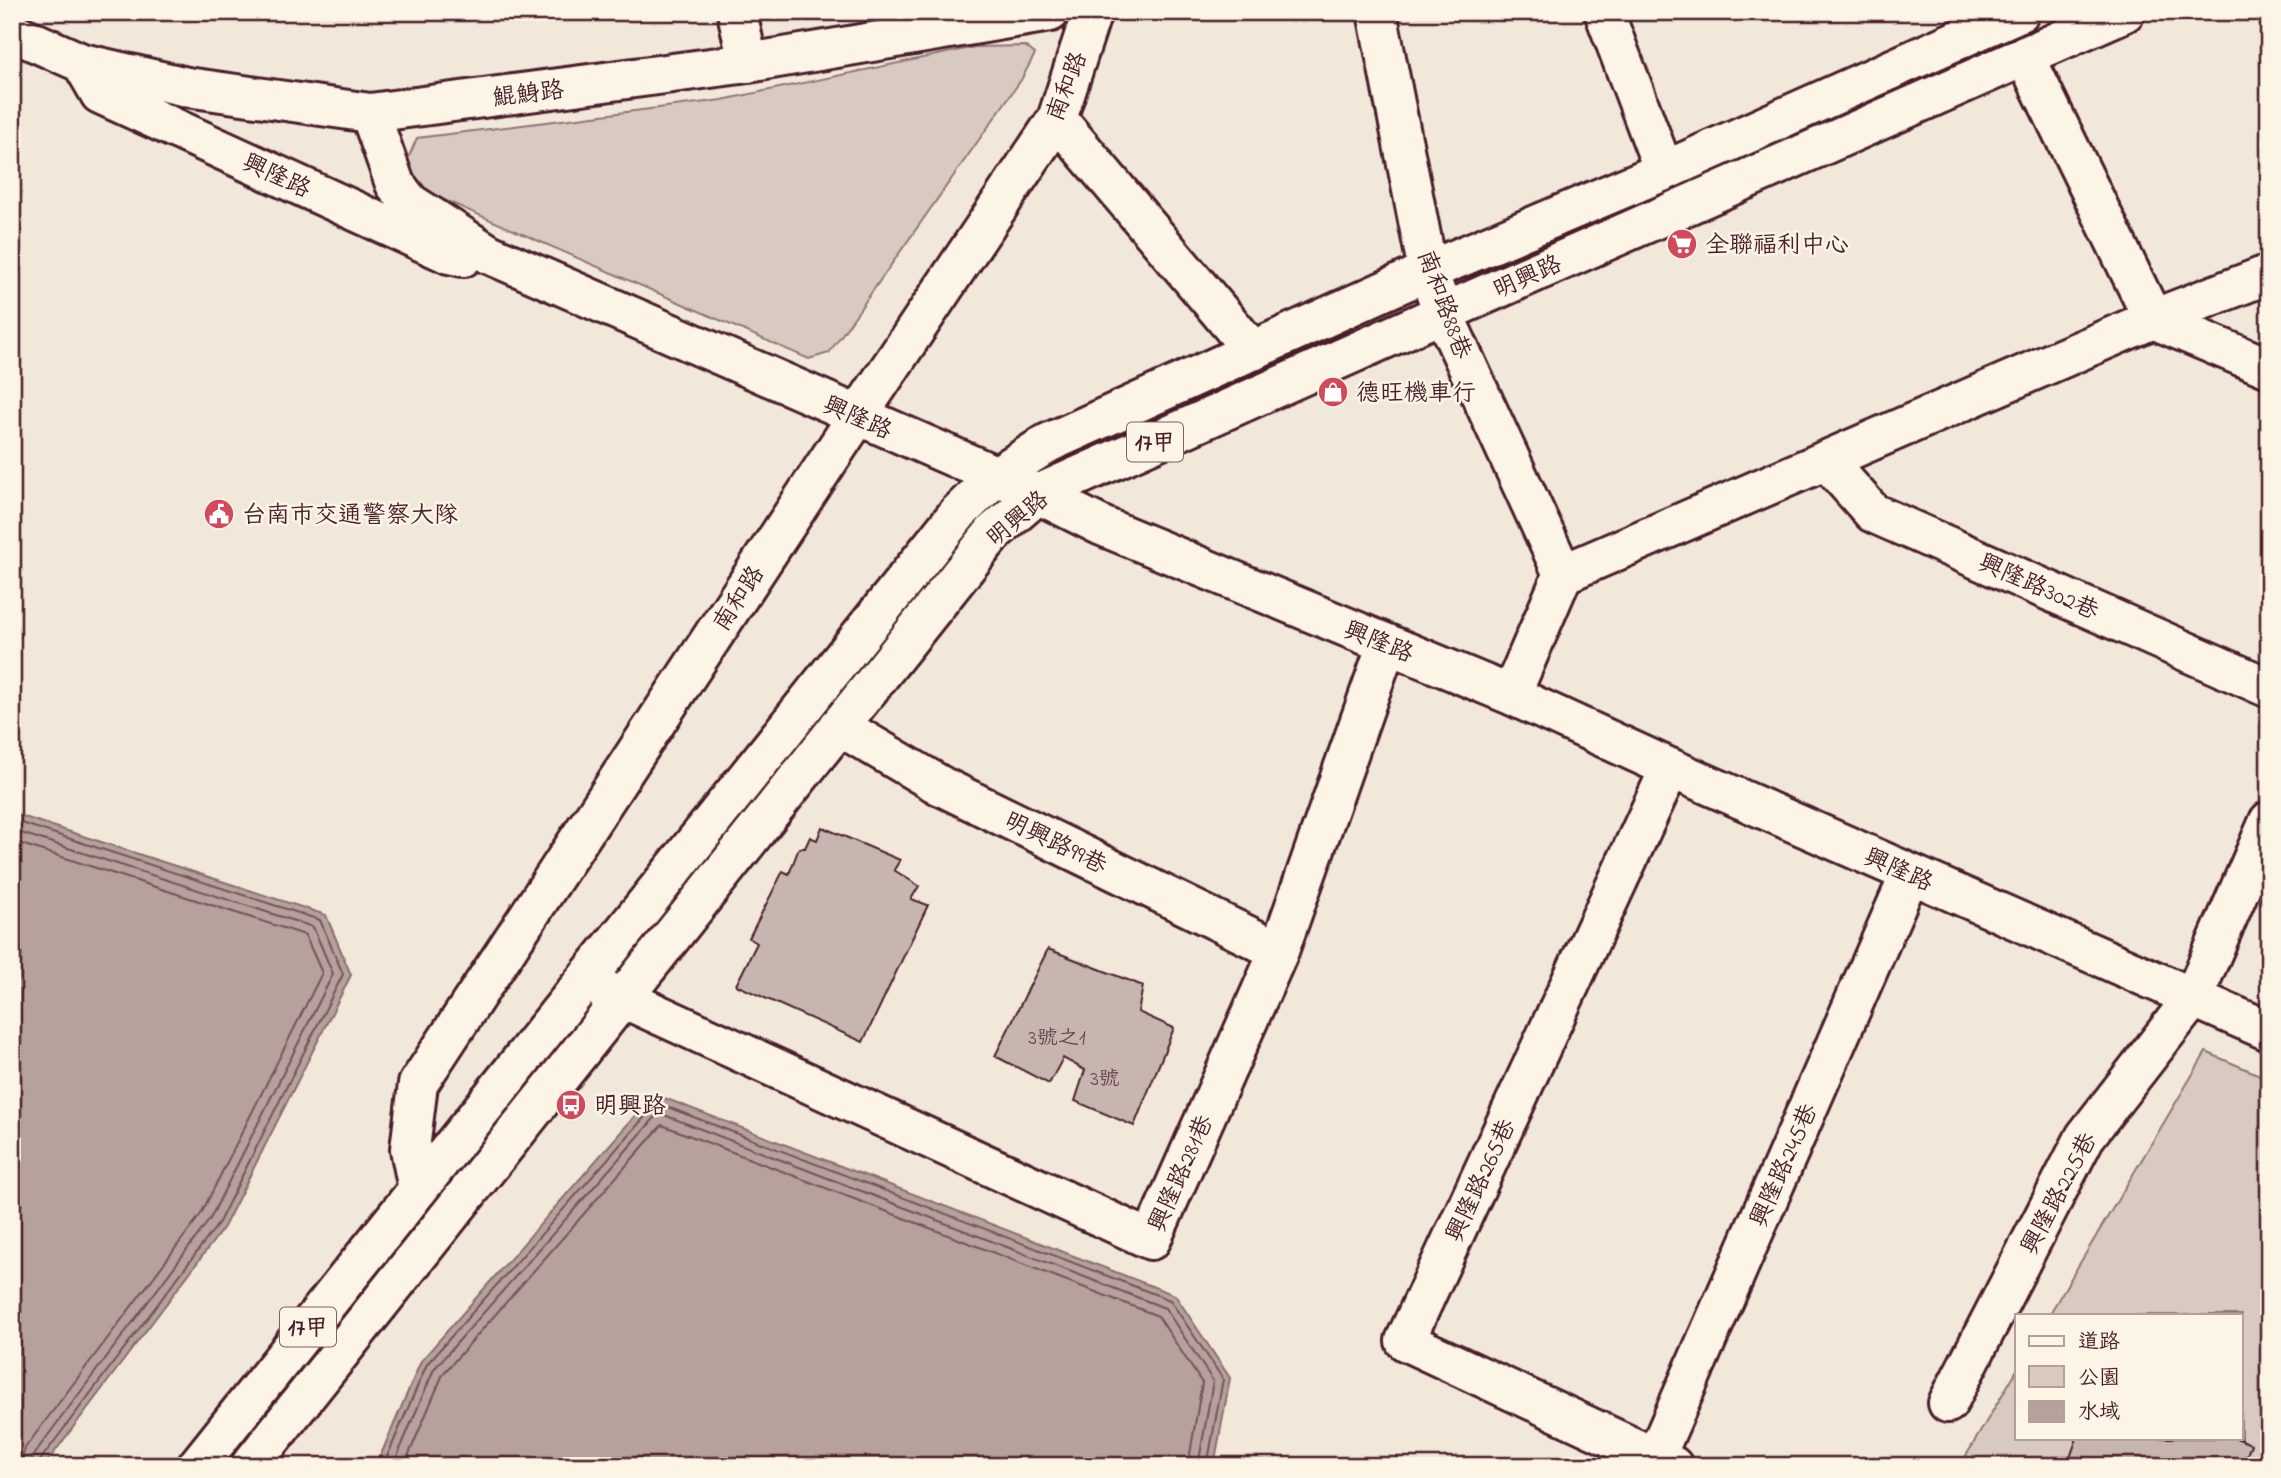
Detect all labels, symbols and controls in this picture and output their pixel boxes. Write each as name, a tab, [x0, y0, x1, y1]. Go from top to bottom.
street label: 南和路	[1039, 47, 1098, 127]
street label: 鯤鯓路	[490, 74, 566, 117]
street label: 興隆路	[236, 146, 316, 208]
supermarket icon: 全聯福利中心	[1665, 227, 1699, 261]
place label: 全聯福利中心	[1705, 229, 1849, 264]
street label: 南和路88巷	[1407, 245, 1479, 364]
street label: 明興路	[1488, 248, 1568, 309]
shop icon: 德旺機車行	[1316, 375, 1350, 409]
place label: 德旺機車行	[1356, 377, 1476, 412]
street label: 興隆路	[817, 389, 897, 450]
road number: 17甲	[1127, 422, 1183, 462]
street label: 明興路	[980, 483, 1057, 556]
public building icon: 台南市交通警察大隊	[202, 497, 236, 531]
place label: 台南市交通警察大隊	[242, 499, 458, 534]
street label: 興隆路302巷	[1972, 546, 2104, 630]
street label: 南和路	[706, 560, 774, 639]
street label: 興隆路	[1338, 614, 1418, 673]
street label: 明興路99巷	[998, 804, 1112, 884]
street label: 興隆路	[1858, 841, 1938, 902]
house number: 3號之1	[1028, 1024, 1086, 1054]
house number: 3號	[1090, 1065, 1120, 1095]
bus stop icon: 明興路	[554, 1088, 588, 1122]
place label: 明興路	[594, 1090, 666, 1125]
street label: 興隆路245巷	[1743, 1099, 1828, 1233]
street label: 興隆路281巷	[1141, 1110, 1224, 1238]
street label: 興隆路265巷	[1438, 1114, 1526, 1248]
street label: 興隆路225巷	[2013, 1127, 2107, 1261]
road number: 17甲	[280, 1308, 336, 1346]
legend	[2015, 1314, 2242, 1440]
text: 道路	[2078, 1328, 2120, 1358]
text: 公園	[2078, 1364, 2120, 1394]
text: 水域	[2078, 1398, 2120, 1428]

